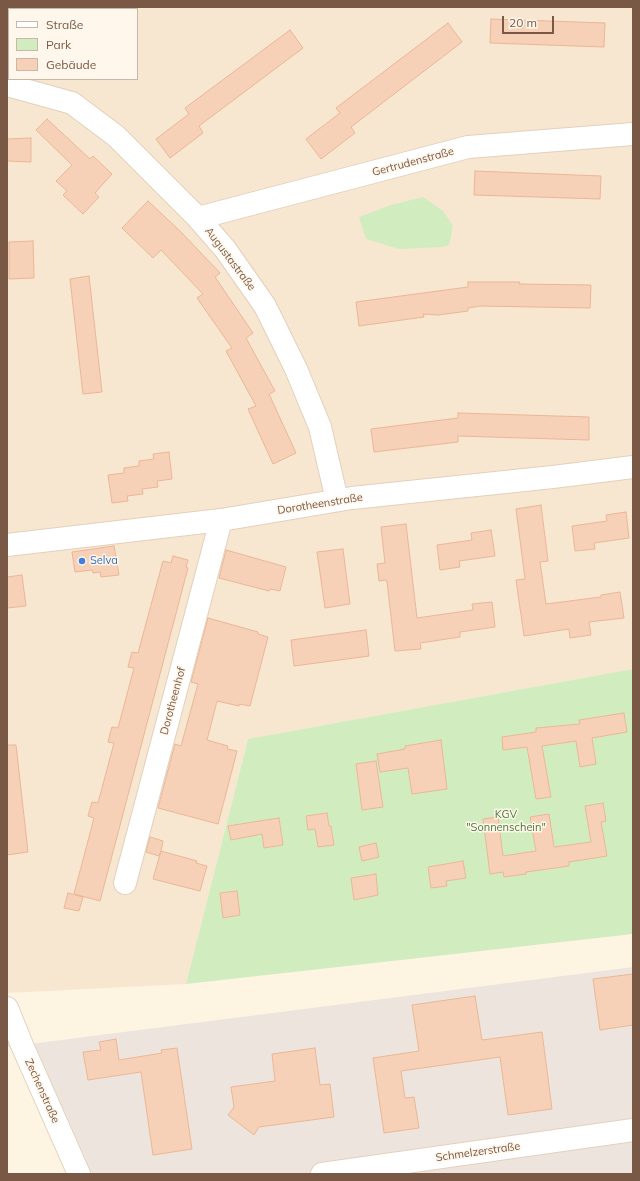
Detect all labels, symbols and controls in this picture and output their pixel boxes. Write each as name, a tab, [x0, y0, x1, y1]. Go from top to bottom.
legend	[8, 8, 138, 80]
scale bar	[504, 8, 556, 34]
text: 20 m	[509, 15, 537, 30]
text: Straße	[46, 17, 83, 32]
text: Park	[46, 37, 71, 52]
text: Gebäude	[46, 57, 96, 72]
street label: Gertrudenstraße	[371, 145, 455, 179]
street label: Augustastraße	[202, 225, 258, 293]
street label: Dorotheenstraße	[276, 491, 364, 517]
place label: Selva	[90, 554, 118, 568]
marker: Selva	[77, 556, 87, 566]
street label: Dorotheenhof	[158, 666, 188, 736]
park label: KGV "Sonnenschein"	[466, 808, 546, 834]
street label: Zechenstraße	[22, 1057, 62, 1125]
street label: Schmelzerstraße	[435, 1140, 521, 1164]

